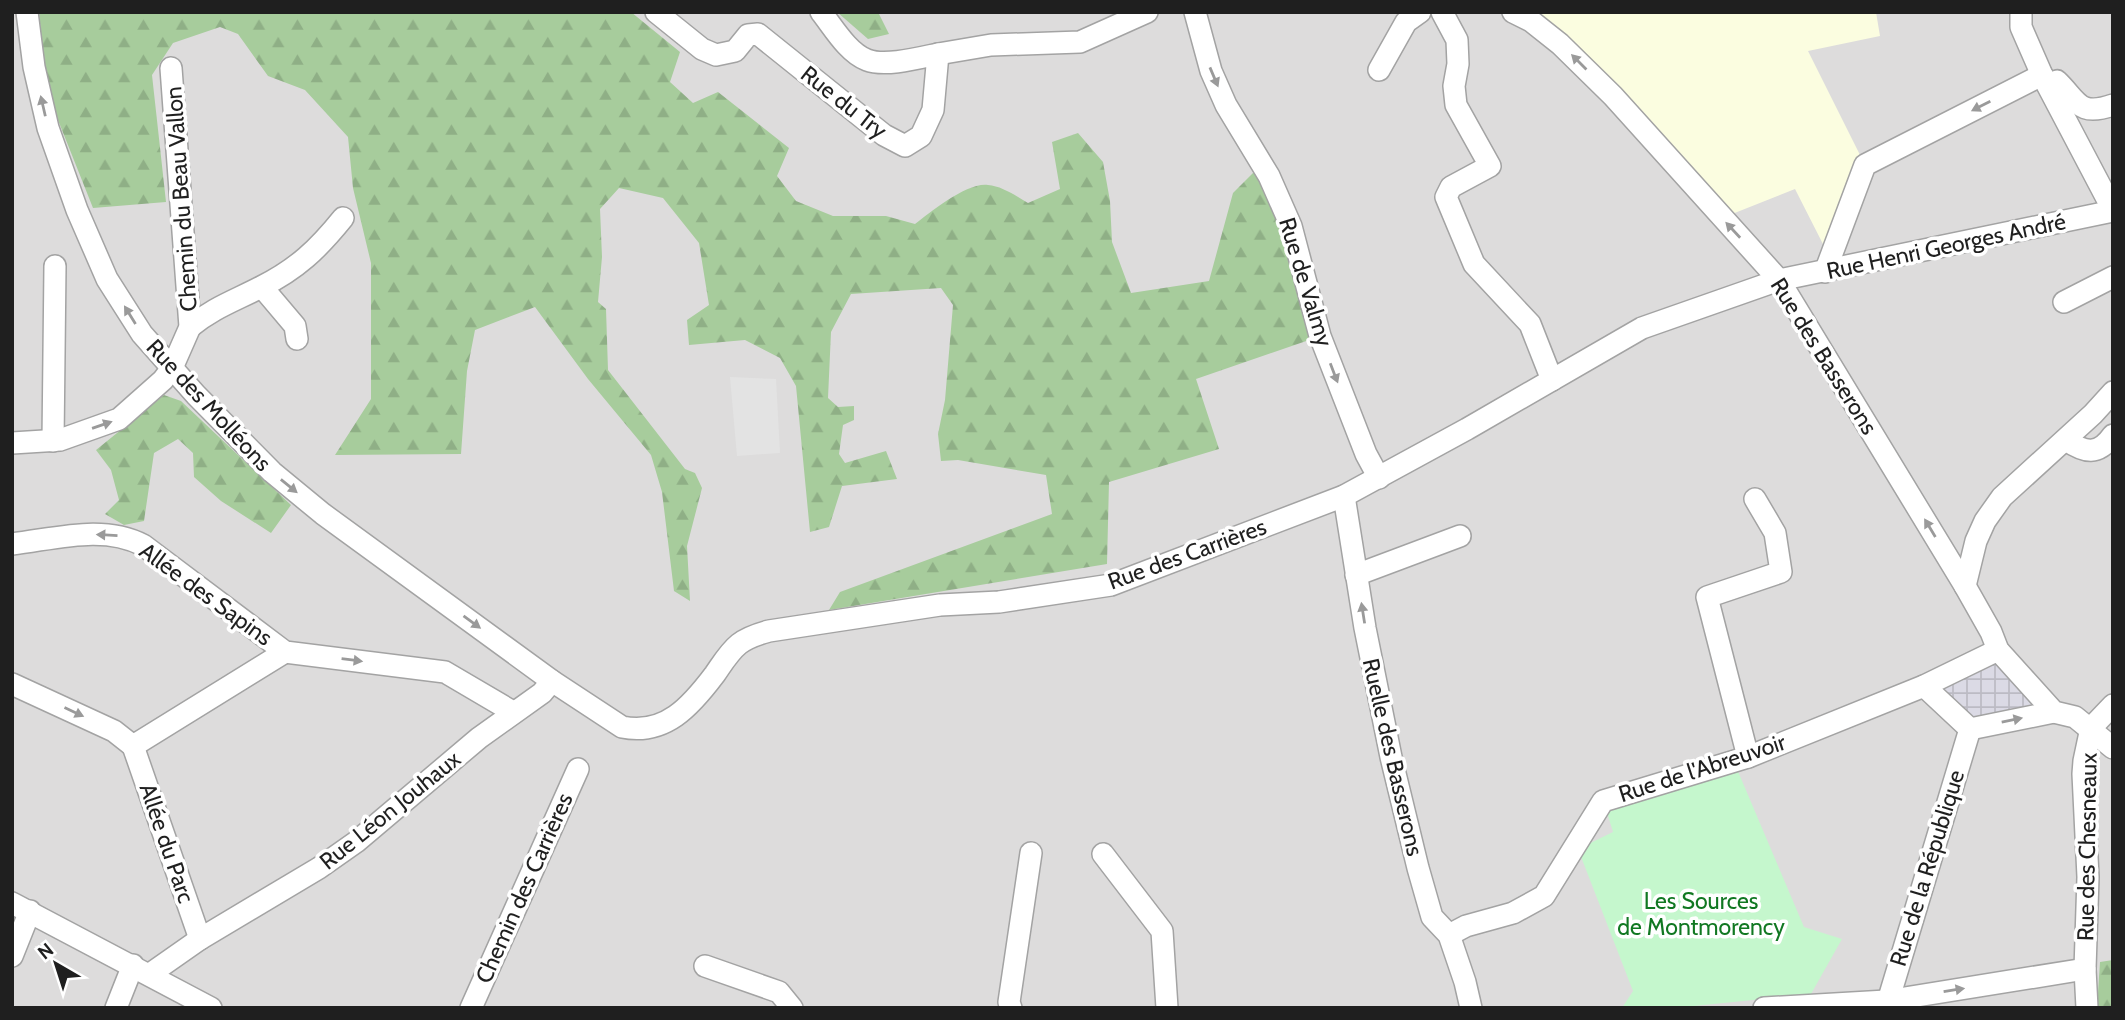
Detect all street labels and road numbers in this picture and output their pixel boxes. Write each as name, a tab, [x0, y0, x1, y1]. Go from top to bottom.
street label: Rue du Try	[795, 60, 893, 145]
street label: Chemin du Beau Vallon	[159, 85, 203, 313]
street label: Rue Henri Georges André	[1824, 207, 2068, 285]
street label: Rue de Valmy	[1273, 214, 1339, 350]
street label: Rue des Basserons	[1765, 273, 1883, 439]
street label: Rue des Molléons	[141, 333, 277, 477]
street label: Rue des Carrières	[1104, 512, 1270, 596]
street label: Allée des Sapins	[134, 536, 278, 652]
street label: Ruelle des Basserons	[1357, 655, 1429, 859]
street label: Rue de l'Abreuvoir	[1615, 728, 1790, 808]
street label: Rue Léon Jouhaux	[314, 745, 466, 875]
street label: Rue des Chesneaux	[2071, 752, 2103, 941]
street label: Rue de la République	[1884, 766, 1970, 970]
street label: Allée du Parc	[133, 779, 201, 907]
street label: Chemin des Carrières	[469, 788, 579, 988]

